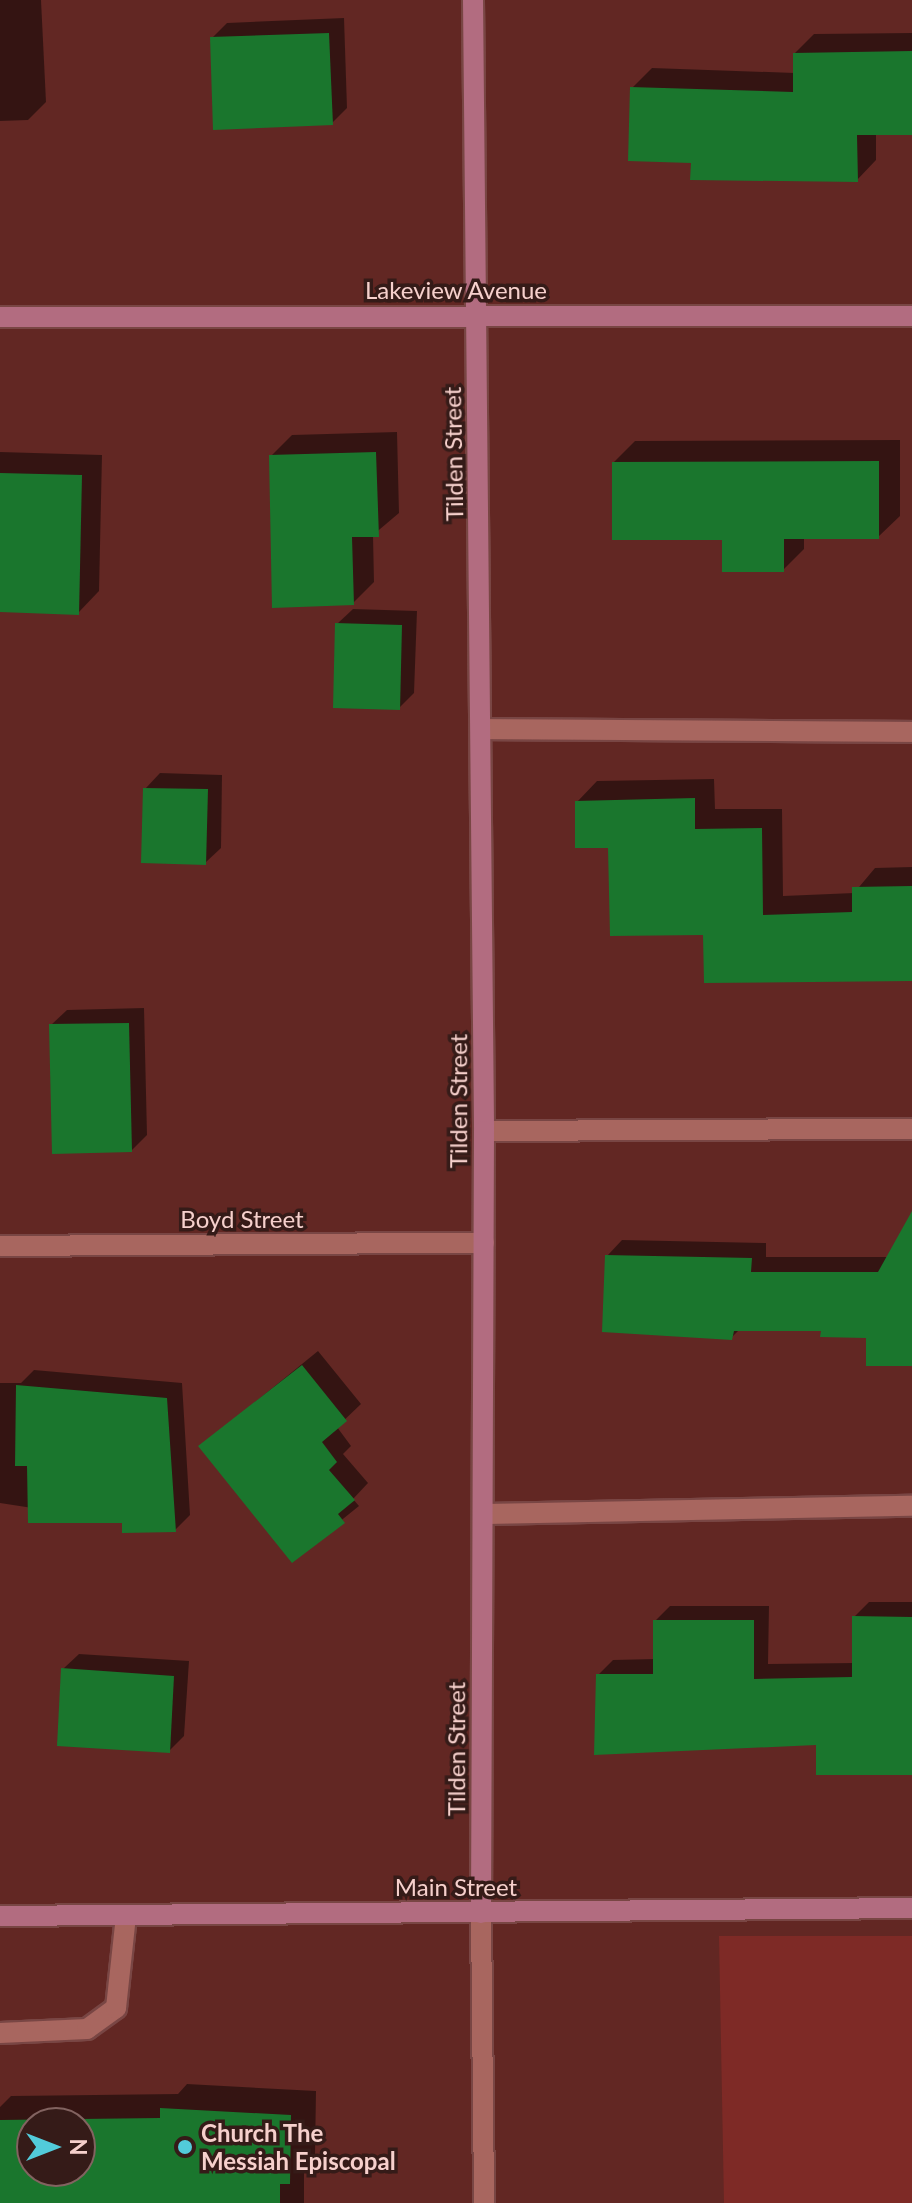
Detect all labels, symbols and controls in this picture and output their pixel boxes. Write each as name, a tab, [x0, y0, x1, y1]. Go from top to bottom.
street label: Lakeview Avenue	[364, 276, 548, 304]
street label: Tilden Street	[437, 387, 469, 521]
street label: Tilden Street	[444, 1034, 472, 1168]
street label: Boyd Street	[180, 1205, 304, 1233]
street label: Tilden Street	[442, 1682, 470, 1816]
street label: Main Street	[395, 1873, 517, 1901]
north arrow	[16, 2107, 96, 2187]
place label: Church The Messiah Episcopal	[201, 2119, 396, 2175]
marker: Church The Messiah Episcopal	[176, 2138, 194, 2156]
text: N	[65, 2139, 92, 2155]

